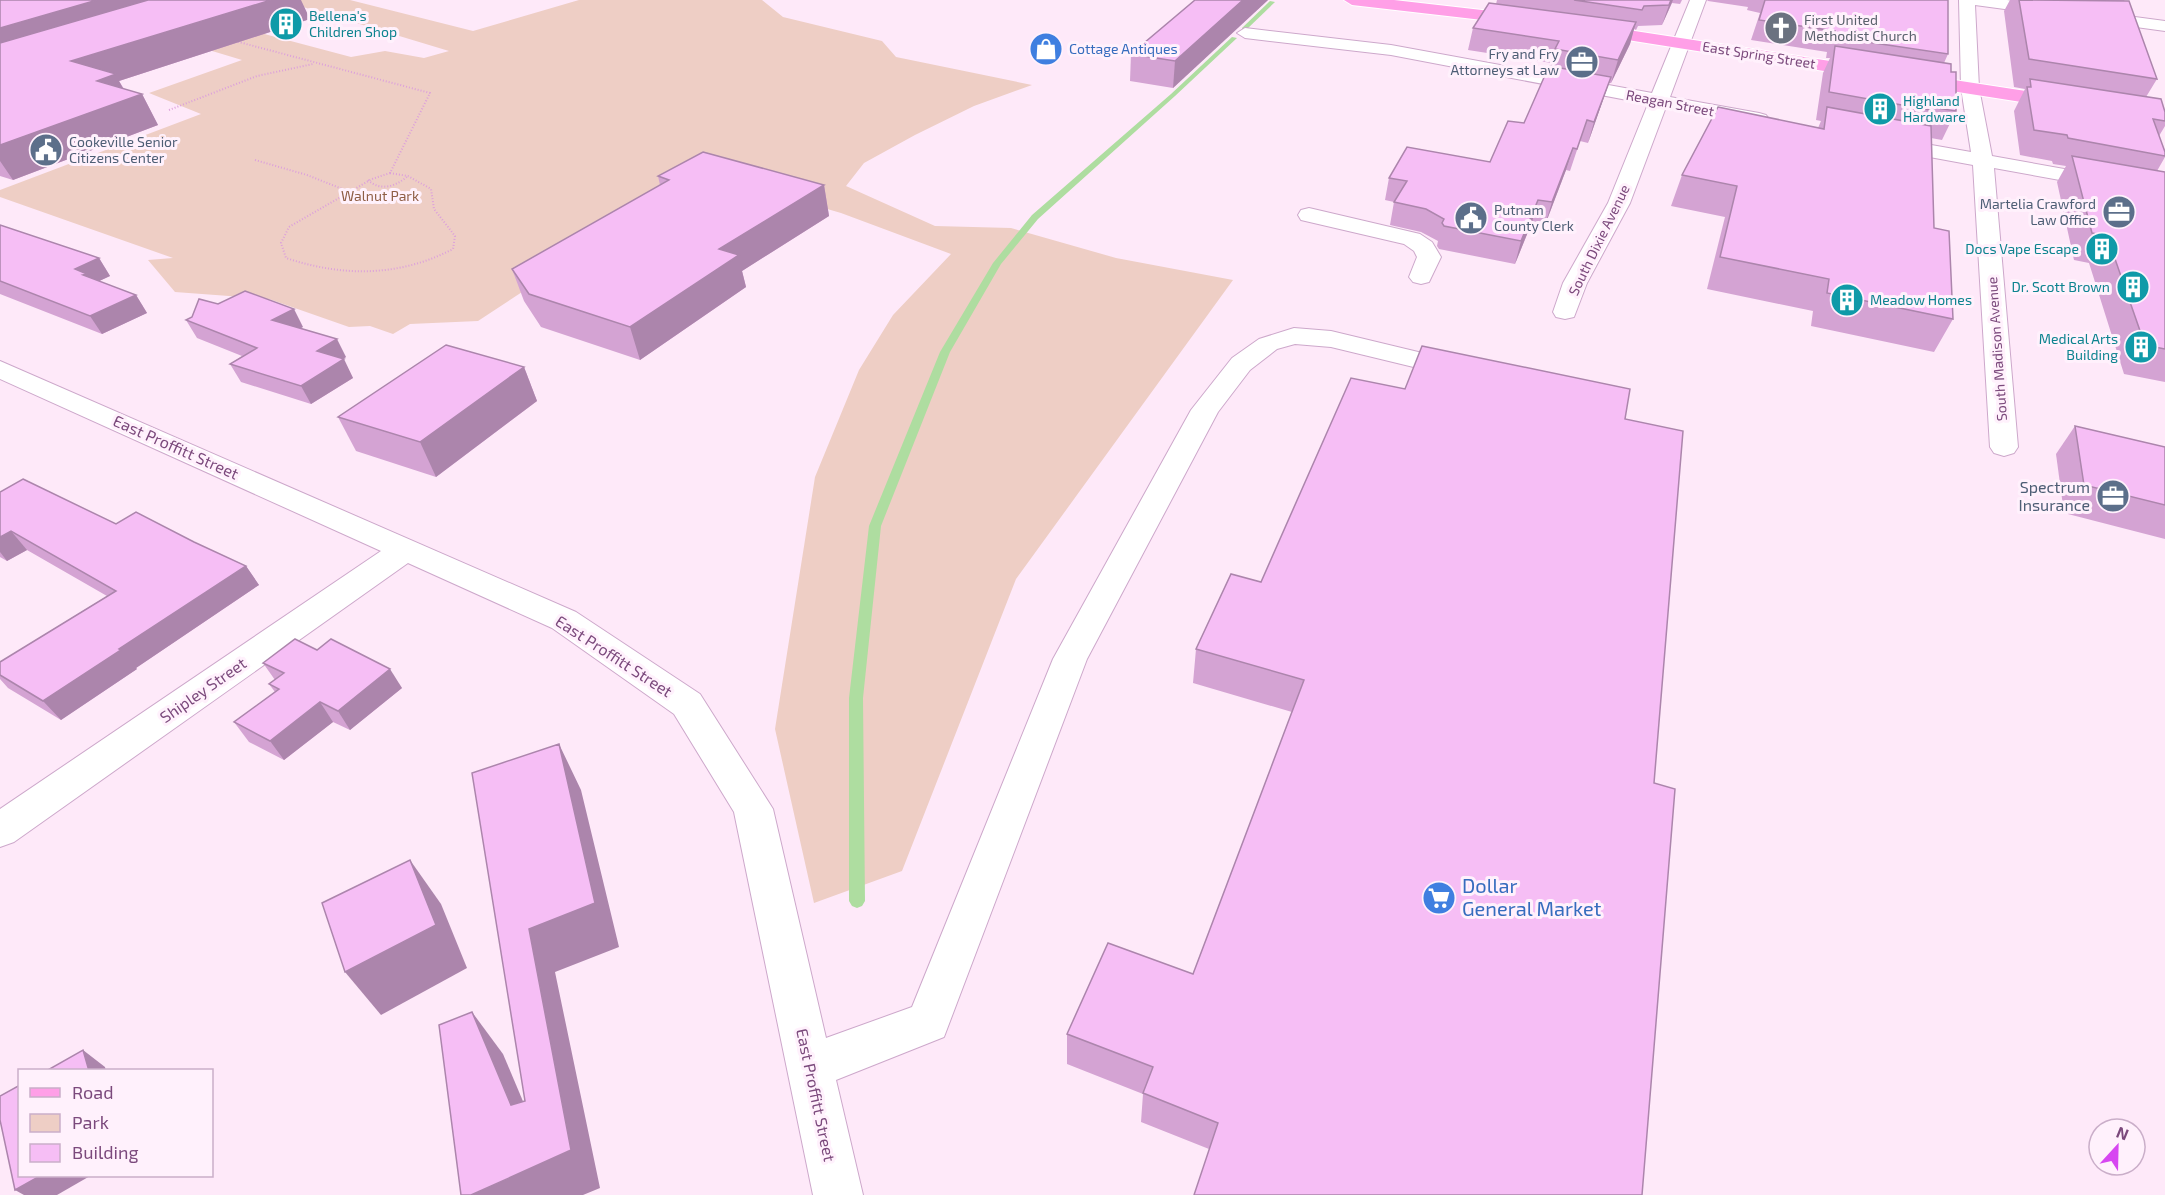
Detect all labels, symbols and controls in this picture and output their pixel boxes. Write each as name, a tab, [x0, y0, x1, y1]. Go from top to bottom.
building icon: Bellena's Children Shop	[268, 6, 304, 42]
place label: Bellena's Children Shop	[309, 7, 397, 40]
church icon: First United Methodist Church	[1763, 10, 1799, 46]
place label: First United Methodist Church	[1804, 11, 1917, 44]
shop icon: Cottage Antiques	[1028, 31, 1064, 67]
street label: East Spring Street	[1701, 37, 1817, 72]
place label: Cottage Antiques	[1069, 40, 1178, 57]
office icon: Fry and Fry Attorneys at Law	[1564, 44, 1600, 80]
place label: Fry and Fry Attorneys at Law	[1450, 45, 1560, 78]
street label: Reagan Street	[1625, 86, 1716, 119]
building icon: Highland Hardware	[1862, 91, 1898, 127]
place label: Highland Hardware	[1903, 92, 1966, 125]
public building icon: Cookeville Senior Citizens Center	[28, 132, 64, 168]
place label: Cookeville Senior Citizens Center	[69, 133, 178, 166]
street label: South Dixie Avenue	[1564, 182, 1633, 298]
park label: Walnut Park	[341, 187, 419, 204]
office icon: Martelia Crawford Law Office	[2101, 194, 2137, 230]
place label: Martelia Crawford Law Office	[1980, 195, 2096, 228]
public building icon: Putnam County Clerk	[1453, 200, 1489, 236]
place label: Putnam County Clerk	[1494, 201, 1574, 234]
building icon: Docs Vape Escape	[2084, 231, 2120, 267]
place label: Docs Vape Escape	[1965, 240, 2079, 257]
building icon: Dr. Scott Brown	[2115, 269, 2151, 305]
street label: South Madison Avenue	[1983, 276, 2010, 422]
place label: Dr. Scott Brown	[2012, 278, 2110, 295]
building icon: Meadow Homes	[1829, 282, 1865, 318]
place label: Meadow Homes	[1870, 291, 1972, 308]
building icon: Medical Arts Building	[2123, 329, 2159, 365]
place label: Medical Arts Building	[2039, 330, 2118, 363]
street label: East Proffitt Street	[111, 410, 242, 483]
place label: Spectrum Insurance	[2018, 477, 2090, 514]
office icon: Spectrum Insurance	[2095, 478, 2131, 514]
street label: East Proffitt Street	[552, 611, 676, 700]
street label: Shipley Street	[156, 653, 250, 726]
place label: Dollar General Market	[1462, 873, 1602, 920]
supermarket icon: Dollar General Market	[1421, 880, 1457, 916]
street label: East Proffitt Street	[793, 1027, 840, 1163]
legend	[18, 1069, 213, 1177]
text: Road	[72, 1081, 113, 1103]
text: Park	[72, 1111, 109, 1133]
north arrow	[2087, 1117, 2147, 1177]
text: N	[2114, 1122, 2132, 1144]
text: Building	[72, 1141, 139, 1163]

